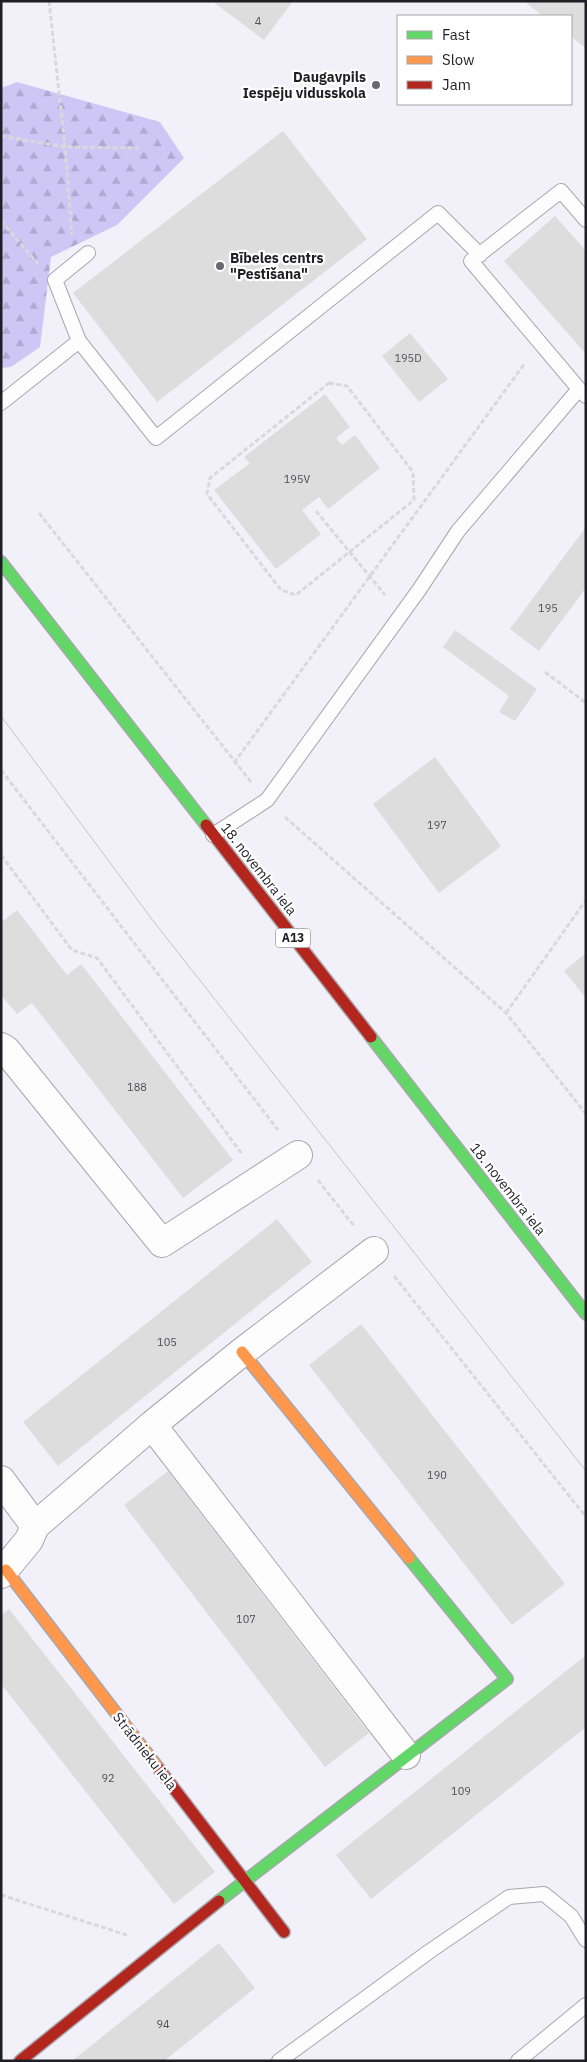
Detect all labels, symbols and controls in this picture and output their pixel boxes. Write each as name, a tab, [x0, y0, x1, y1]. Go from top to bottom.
house number: 4	[255, 14, 262, 28]
legend	[397, 15, 572, 105]
text: Fast	[442, 25, 470, 44]
text: Slow	[442, 50, 475, 69]
place label: Daugavpils Iespēju vidusskola	[243, 68, 366, 102]
text: Jam	[442, 75, 471, 94]
marker: Daugavpils Iespēju vidusskola	[370, 79, 382, 91]
place label: Bībeles centrs "Pestīšana"	[230, 249, 324, 283]
marker: Bībeles centrs "Pestīšana"	[214, 260, 226, 272]
house number: 195D	[394, 351, 422, 365]
house number: 195V	[284, 472, 311, 486]
house number: 195	[538, 601, 558, 615]
house number: 197	[427, 818, 447, 832]
street label: 18. novembra iela	[217, 819, 301, 919]
road number: A13	[276, 928, 310, 948]
house number: 188	[127, 1080, 147, 1094]
street label: 18. novembra iela	[466, 1139, 550, 1239]
house number: 105	[157, 1335, 177, 1349]
house number: 190	[427, 1468, 447, 1482]
house number: 107	[236, 1612, 256, 1626]
street label: Strādnieku iela	[109, 1708, 181, 1794]
house number: 92	[101, 1771, 115, 1785]
house number: 109	[451, 1784, 471, 1798]
house number: 94	[156, 2017, 170, 2031]

